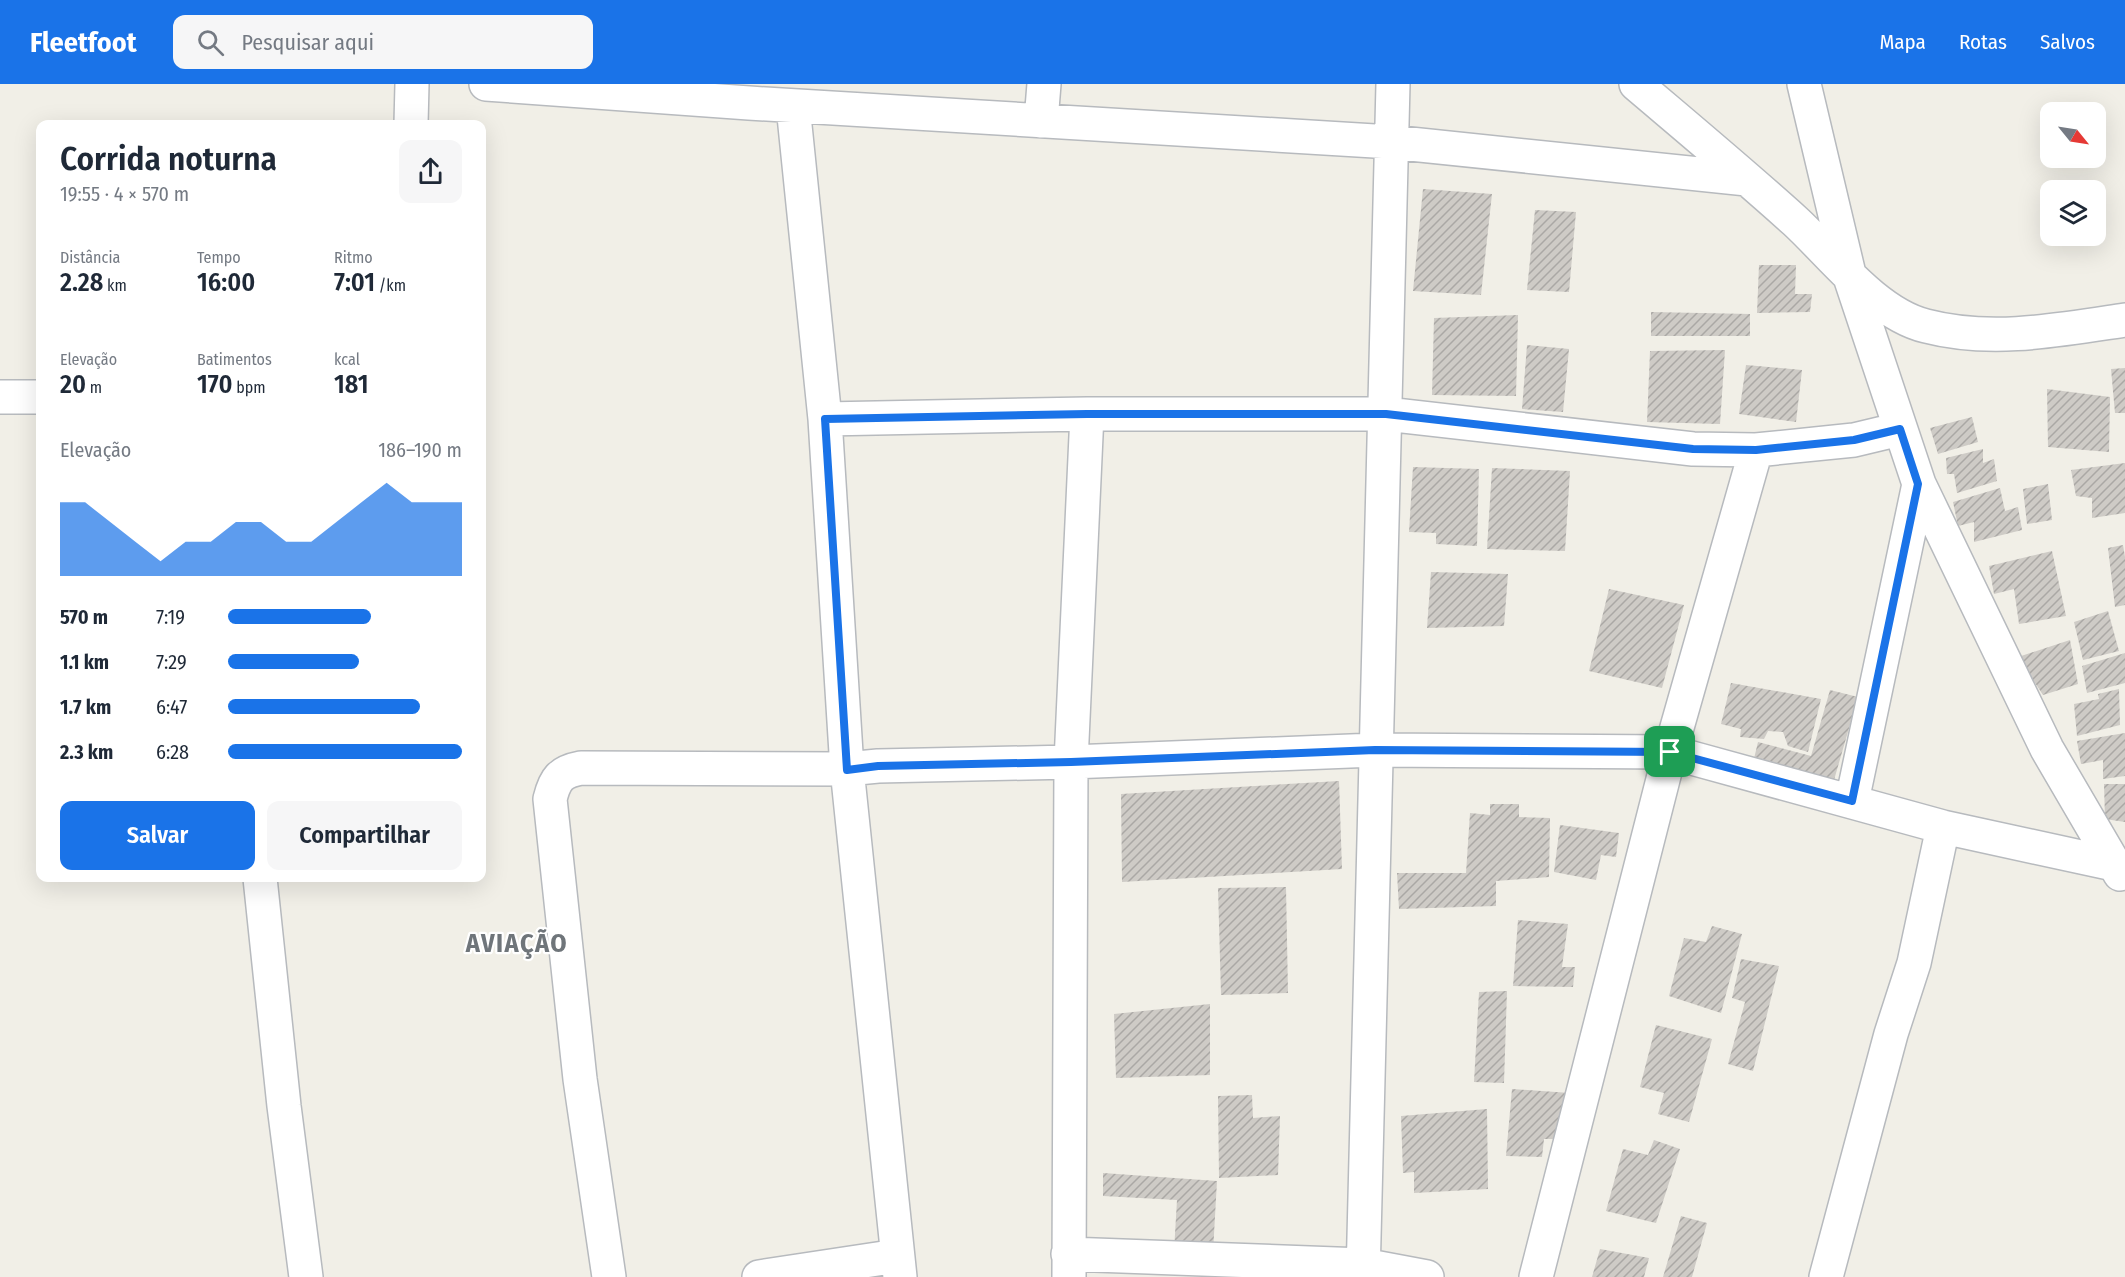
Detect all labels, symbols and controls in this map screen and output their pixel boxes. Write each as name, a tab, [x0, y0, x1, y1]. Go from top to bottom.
search box	[173, 15, 593, 69]
text: Fleetfoot	[30, 26, 137, 59]
icon: search	[194, 26, 227, 59]
text: Pesquisar aqui	[242, 29, 374, 56]
text: Mapa	[1879, 29, 1926, 55]
text: Rotas	[1959, 29, 2007, 55]
text: Salvos	[2040, 29, 2095, 55]
north arrow	[2040, 102, 2106, 168]
map controls	[2040, 102, 2106, 246]
text: Corrida noturna	[60, 139, 277, 179]
button: share	[399, 140, 462, 203]
button: layers	[2040, 180, 2106, 246]
text: 19:55 · 4 × 570 m	[60, 182, 189, 206]
text: Distância	[60, 248, 120, 267]
text: Tempo	[197, 248, 241, 267]
text: Ritmo	[334, 248, 373, 267]
text: 2.28	[60, 267, 103, 298]
text: 16:00	[197, 267, 255, 298]
text: 7:01	[334, 267, 375, 298]
text: km	[103, 276, 127, 295]
text: /km	[375, 276, 406, 295]
text: Elevação	[60, 350, 117, 369]
text: Batimentos	[197, 350, 272, 369]
text: kcal	[334, 350, 360, 369]
text: 20	[60, 369, 86, 400]
text: 170	[197, 369, 233, 400]
text: 181	[334, 369, 369, 400]
text: m	[86, 378, 102, 397]
text: bpm	[233, 378, 266, 397]
text: Elevação	[60, 438, 131, 462]
text: 186–190 m	[378, 438, 462, 462]
text: 570 m	[60, 605, 108, 629]
text: 7:19	[156, 605, 185, 629]
text: 1.1 km	[60, 650, 109, 674]
text: 7:29	[156, 650, 187, 674]
text: 1.7 km	[60, 695, 111, 719]
text: 6:47	[156, 695, 187, 719]
pin	[1644, 726, 1695, 777]
icon: arrive	[1653, 735, 1686, 768]
text: 2.3 km	[60, 740, 113, 764]
text: 6:28	[156, 740, 189, 764]
button: Salvar	[60, 801, 255, 870]
button: Compartilhar	[267, 801, 462, 870]
district label: AVIAÇÃO	[465, 928, 568, 959]

